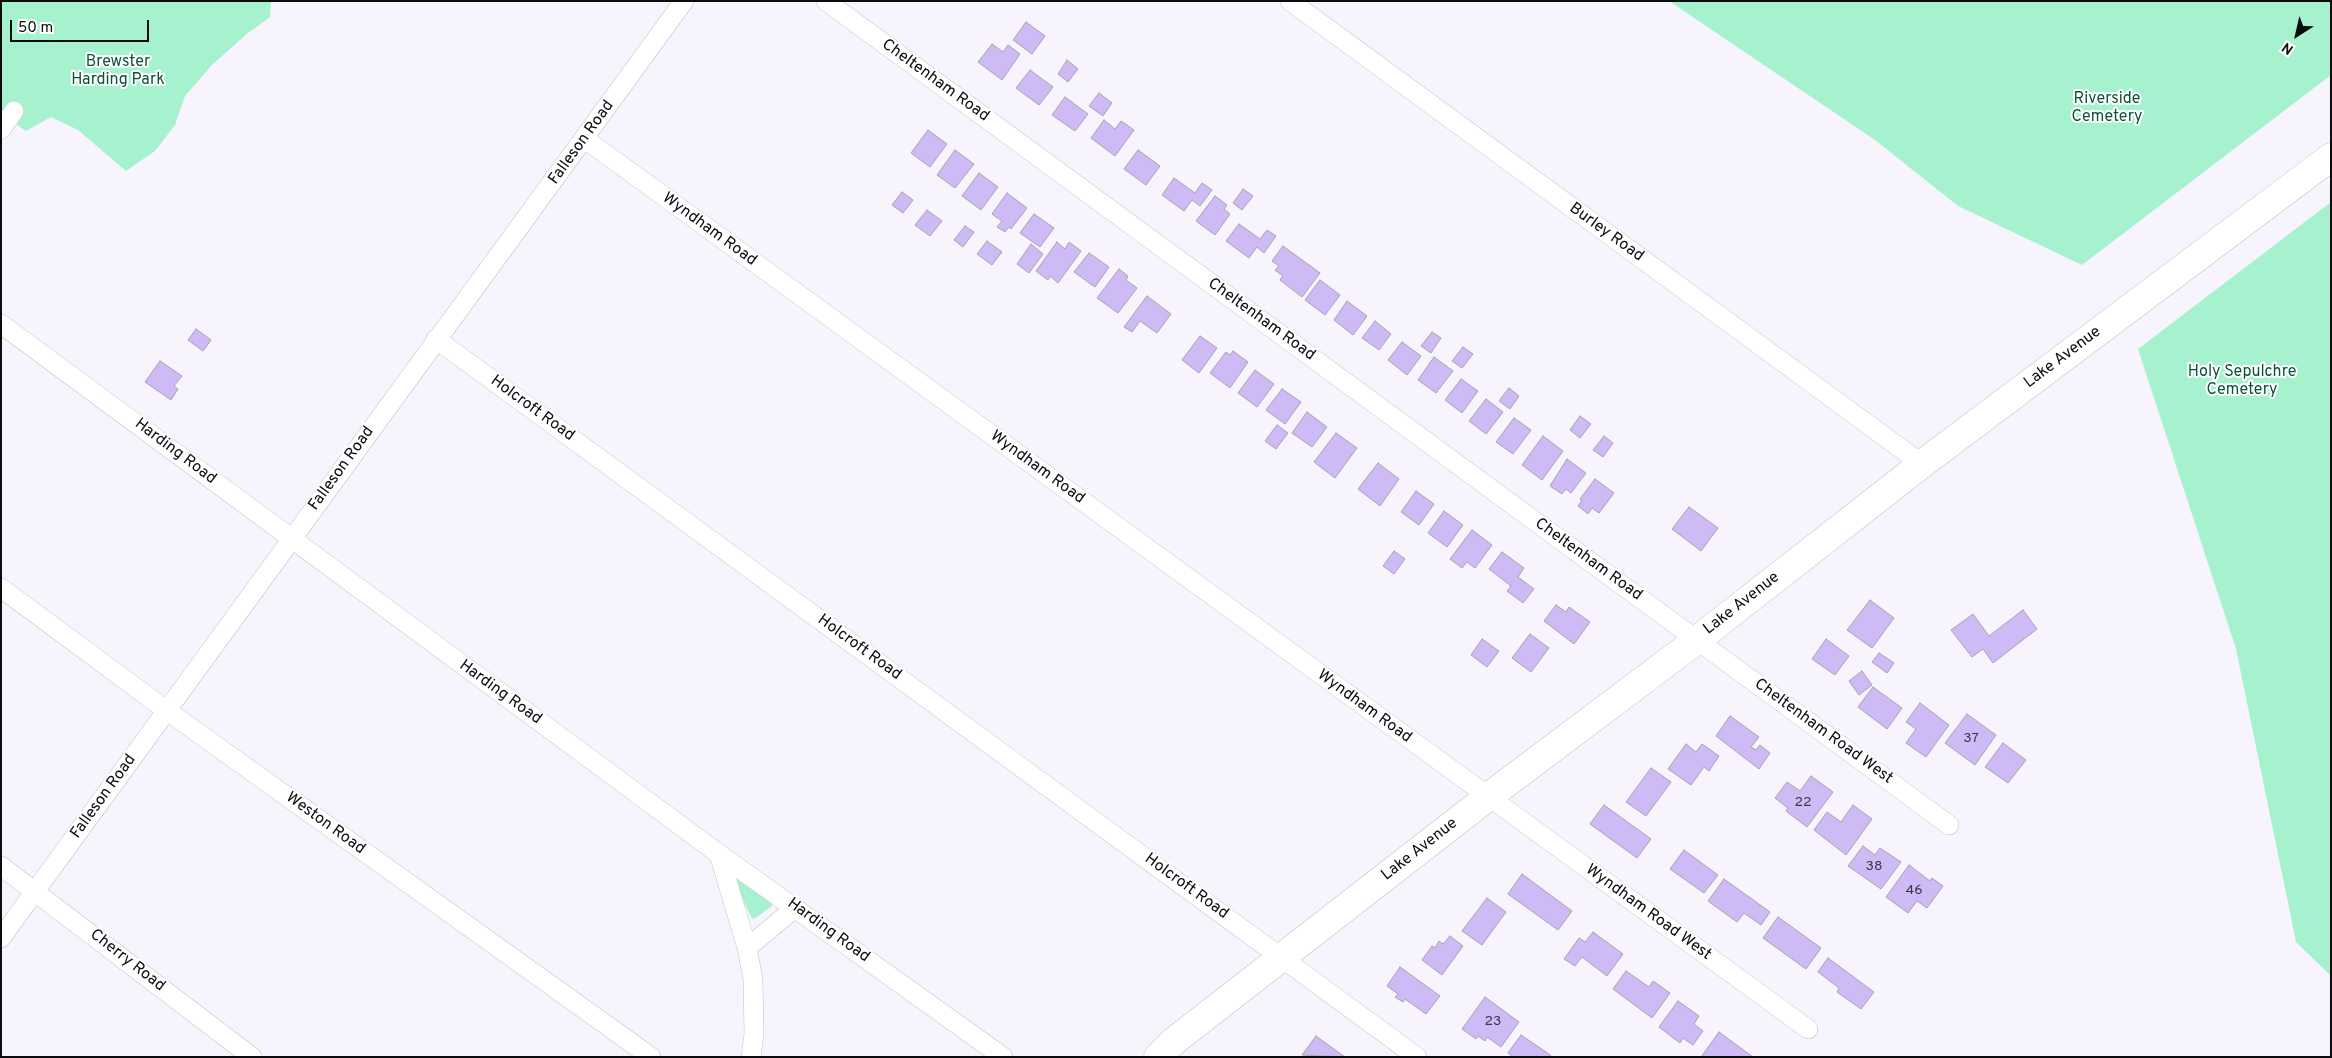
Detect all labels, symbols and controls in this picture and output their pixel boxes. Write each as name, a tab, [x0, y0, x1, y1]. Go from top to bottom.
scale bar	[12, 10, 151, 42]
north arrow	[2272, 10, 2322, 60]
text: 50 m	[18, 19, 53, 38]
street label: Cheltenham Road	[878, 36, 992, 126]
text: N	[2279, 38, 2297, 58]
park label: Brewster Harding Park	[71, 53, 165, 91]
park label: Riverside Cemetery	[2072, 90, 2142, 128]
street label: Falleson Road	[545, 97, 619, 189]
street label: Wyndham Road	[658, 189, 760, 271]
street label: Burley Road	[1565, 200, 1647, 266]
street label: Cheltenham Road	[1204, 275, 1318, 365]
street label: Lake Avenue	[2021, 323, 2105, 393]
park label: Holy Sepulchre Cemetery	[2188, 363, 2296, 401]
street label: Holcroft Road	[486, 372, 578, 446]
street label: Harding Road	[130, 415, 220, 489]
street label: Falleson Road	[305, 423, 379, 515]
street label: Wyndham Road	[986, 427, 1088, 509]
street label: Cheltenham Road	[1531, 515, 1645, 605]
street label: Lake Avenue	[1700, 568, 1784, 640]
street label: Holcroft Road	[813, 611, 905, 685]
street label: Harding Road	[455, 657, 545, 729]
street label: Wyndham Road	[1313, 666, 1415, 748]
street label: Cheltenham Road West	[1750, 675, 1896, 789]
house number: 37	[1963, 731, 1979, 747]
street label: Falleson Road	[67, 751, 141, 843]
street label: Weston Road	[282, 789, 368, 859]
house number: 22	[1794, 795, 1812, 811]
street label: Lake Avenue	[1378, 814, 1462, 886]
street label: Holcroft Road	[1140, 850, 1232, 924]
house number: 38	[1866, 859, 1882, 875]
street label: Wyndham Road West	[1581, 861, 1715, 965]
house number: 46	[1905, 883, 1923, 899]
street label: Harding Road	[783, 895, 873, 967]
street label: Cherry Road	[86, 926, 168, 996]
house number: 23	[1485, 1014, 1501, 1030]

